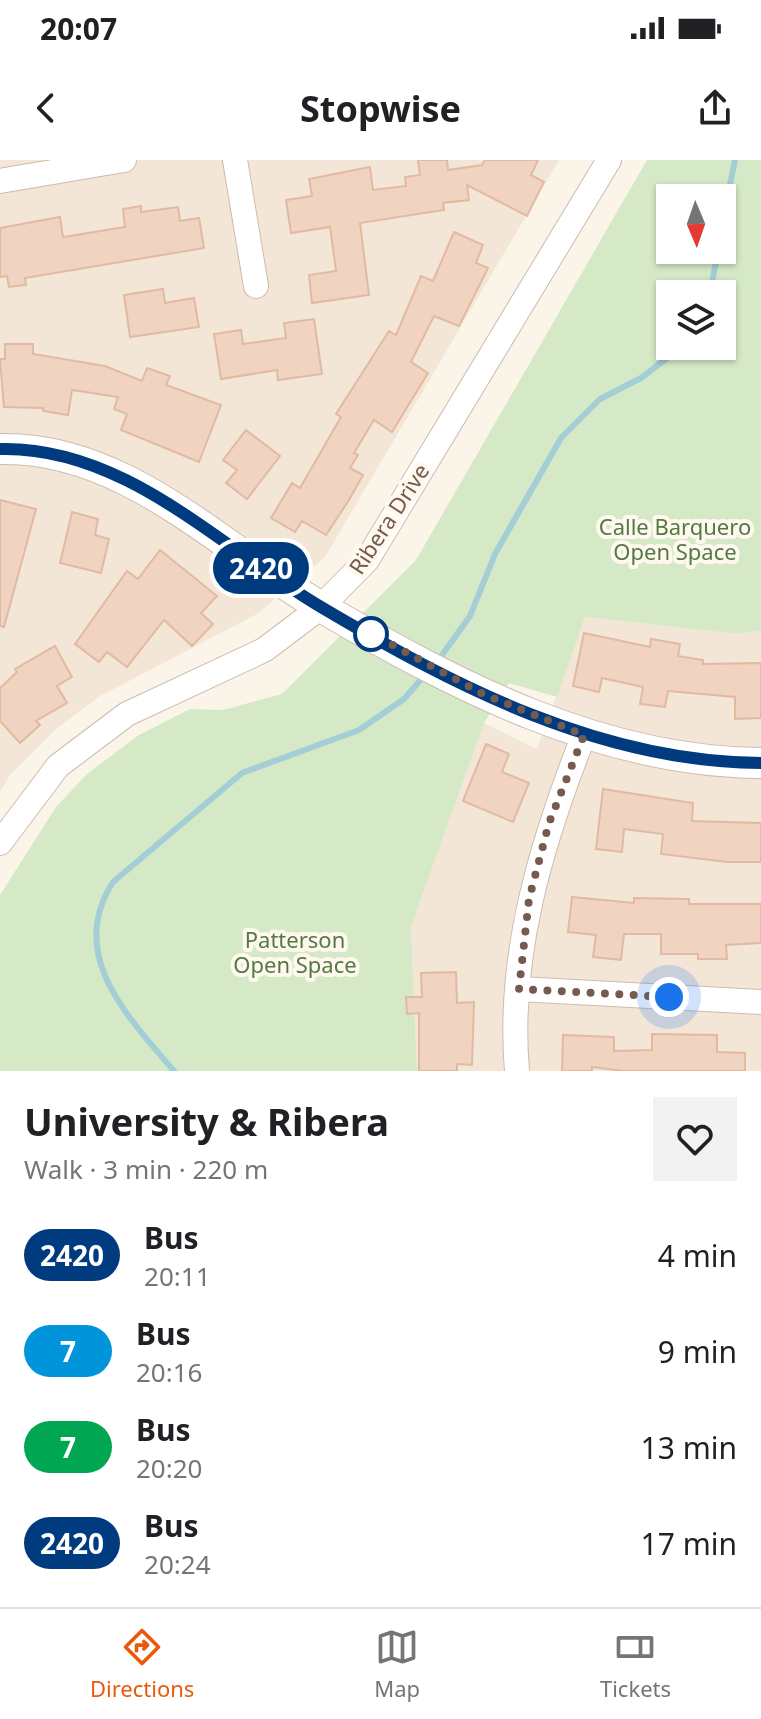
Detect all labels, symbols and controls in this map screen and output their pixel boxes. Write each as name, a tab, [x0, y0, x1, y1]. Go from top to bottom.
text: 20:07	[40, 8, 117, 49]
text: Stopwise	[300, 84, 461, 133]
icon: back	[24, 86, 68, 130]
icon: share	[693, 86, 737, 130]
north arrow	[656, 184, 736, 264]
map controls	[656, 184, 736, 360]
button: layers	[656, 280, 736, 360]
street label: Ribera Drive	[341, 457, 435, 580]
park label: Calle Barquero Open Space	[599, 511, 751, 566]
line badge: 2420	[205, 542, 317, 594]
text: 2420	[229, 549, 293, 587]
unlabelled marker	[354, 617, 388, 651]
park label: Patterson Open Space	[233, 924, 357, 979]
your location	[649, 977, 689, 1017]
text: University & Ribera	[24, 1095, 389, 1147]
button: heart	[653, 1097, 737, 1181]
text: Walk · 3 min · 220 m	[24, 1151, 268, 1187]
text: Bus	[144, 1217, 199, 1258]
text: 4 min	[658, 1235, 737, 1276]
text: 2420	[40, 1236, 104, 1274]
text: 20:11	[144, 1258, 211, 1294]
text: Bus	[136, 1313, 191, 1354]
text: 9 min	[658, 1331, 737, 1372]
text: 7	[60, 1332, 76, 1370]
text: 20:16	[136, 1354, 202, 1390]
text: Bus	[136, 1409, 191, 1450]
text: 13 min	[641, 1427, 737, 1468]
text: 7	[60, 1428, 76, 1466]
text: 20:20	[136, 1450, 202, 1486]
text: Bus	[144, 1505, 199, 1546]
text: 17 min	[641, 1523, 737, 1564]
text: 2420	[40, 1524, 104, 1562]
text: 20:24	[144, 1546, 211, 1582]
tab: Directions	[90, 1625, 194, 1703]
tab: Map	[374, 1625, 420, 1703]
tab: Tickets	[600, 1625, 671, 1703]

